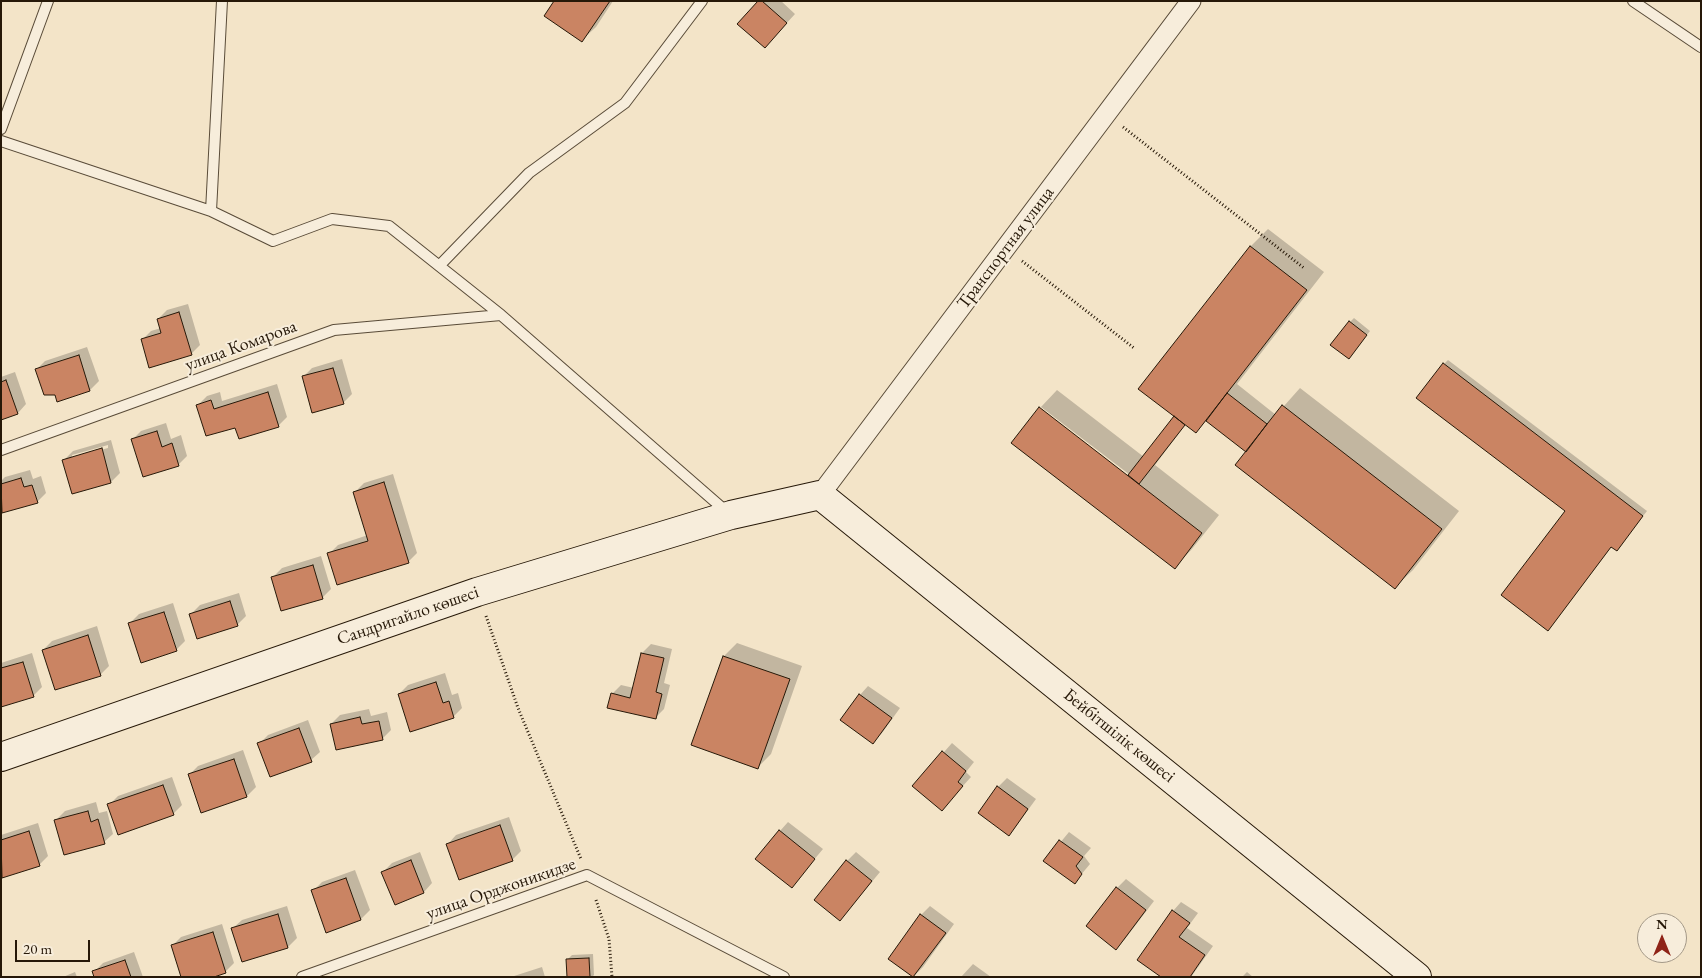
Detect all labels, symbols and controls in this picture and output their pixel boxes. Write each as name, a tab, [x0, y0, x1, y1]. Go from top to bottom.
street label: Транспортная улица	[953, 182, 1059, 314]
street label: улица Комарова	[182, 316, 300, 376]
street label: Сандригайло көшесі	[334, 582, 482, 650]
street label: Бейбітшілік көшесі	[1059, 684, 1179, 788]
street label: улица Орджоникидзе	[423, 853, 579, 925]
north arrow	[1637, 913, 1687, 963]
text: N	[1656, 915, 1668, 933]
scale bar	[18, 930, 92, 962]
text: 20 m	[23, 939, 52, 958]

